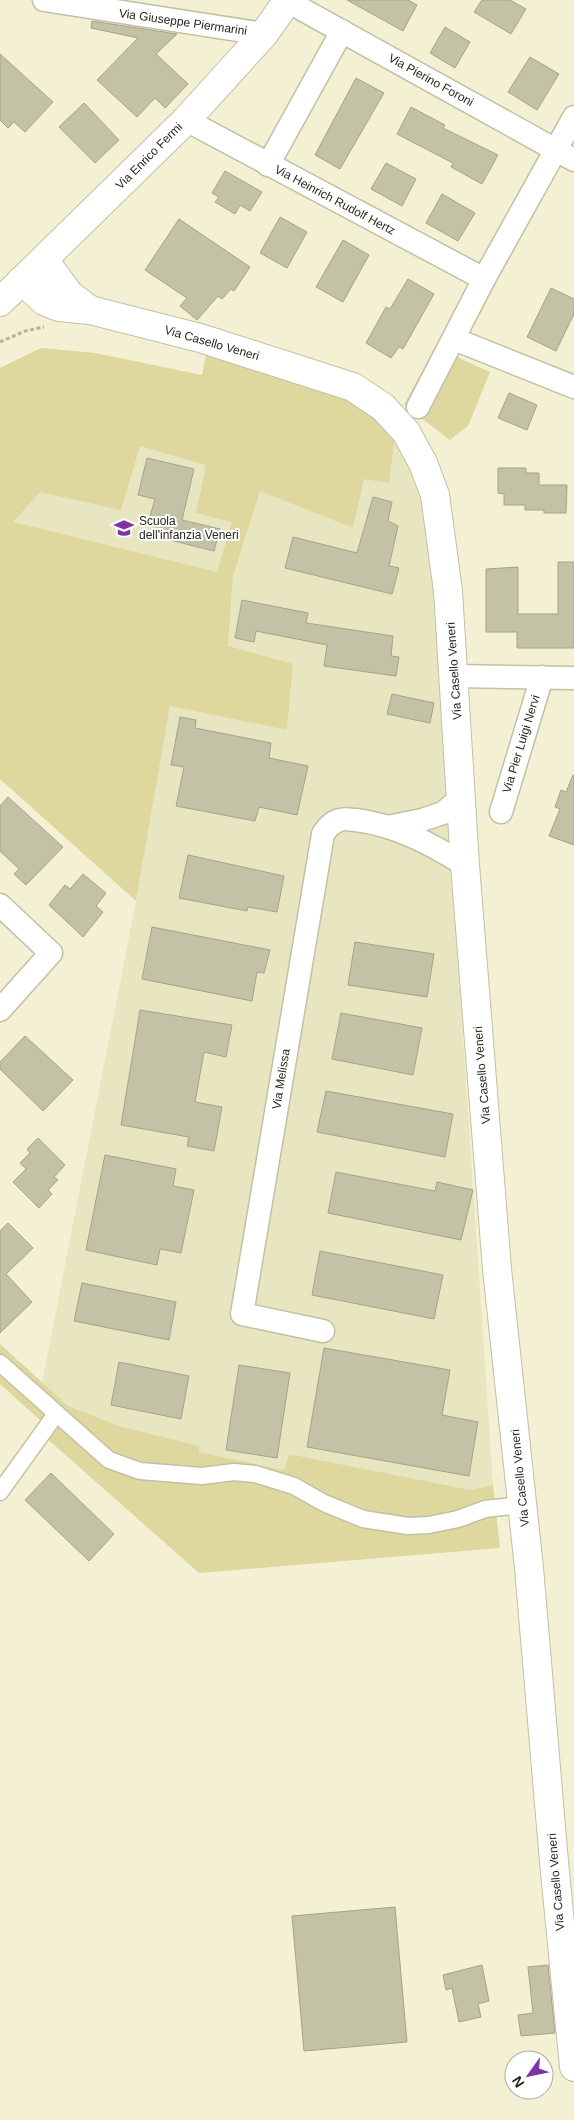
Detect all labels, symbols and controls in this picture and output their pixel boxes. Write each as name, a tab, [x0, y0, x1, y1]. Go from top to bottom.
street label: Via Giuseppe Piermarini	[118, 6, 248, 38]
street label: Via Pierino Foroni	[386, 51, 476, 109]
street label: Via Enrico Fermi	[113, 120, 185, 192]
street label: Via Heinrich Rudolf Hertz	[272, 162, 398, 238]
street label: Via Casello Veneri	[163, 323, 261, 363]
place label: Scuola dell'infanzia Veneri	[139, 514, 239, 542]
school or university icon: Scuola dell'infanzia Veneri	[113, 517, 135, 539]
street label: Via Casello Veneri	[444, 622, 464, 720]
street label: Via Pier Luigi Nervi	[499, 693, 543, 795]
street label: Via Casello Veneri	[471, 1026, 493, 1124]
street label: Via Melissa	[269, 1047, 293, 1110]
street label: Via Casello Veneri	[508, 1429, 532, 1527]
street label: Via Casello Veneri	[545, 1833, 567, 1931]
north arrow	[504, 2050, 554, 2100]
text: N	[509, 2073, 528, 2091]

